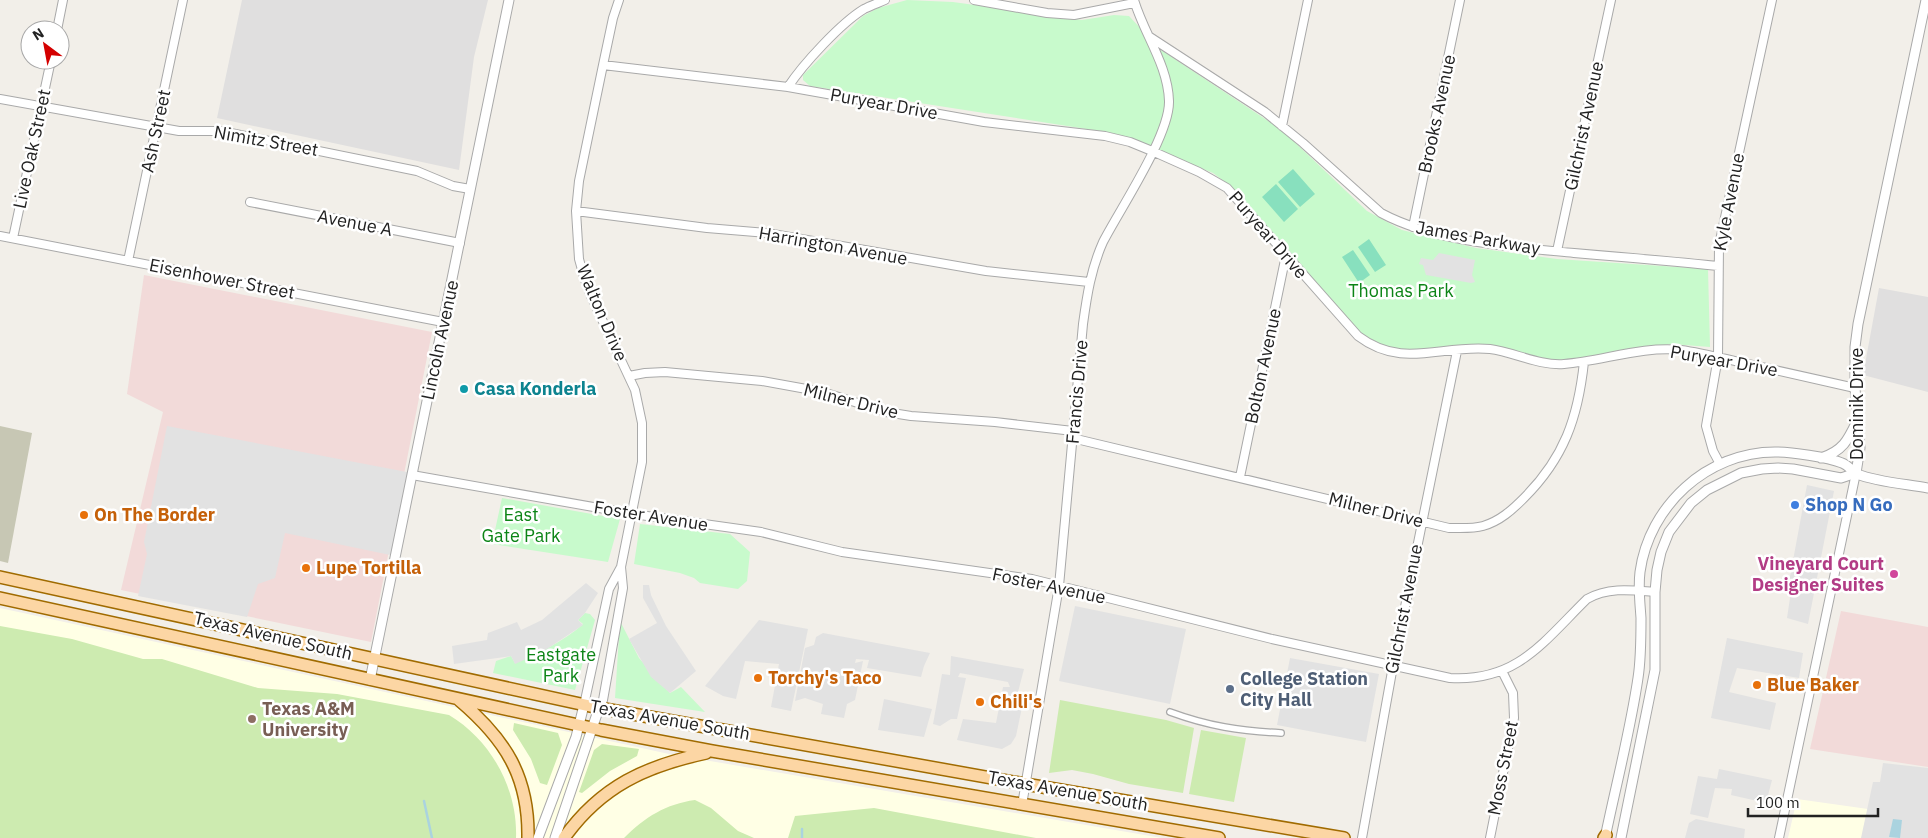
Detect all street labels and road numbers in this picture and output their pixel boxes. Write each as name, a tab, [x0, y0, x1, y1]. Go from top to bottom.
street label: Brooks Avenue	[1413, 52, 1460, 175]
street label: Gilchrist Avenue	[1559, 59, 1608, 193]
street label: Puryear Drive	[828, 83, 940, 124]
street label: Live Oak Street	[8, 87, 55, 211]
street label: Ash Street	[136, 87, 176, 174]
street label: Nimitz Street	[212, 120, 320, 161]
street label: Kyle Avenue	[1708, 151, 1749, 253]
street label: Puryear Drive	[1224, 186, 1313, 283]
street label: Avenue A	[316, 204, 395, 241]
street label: James Parkway	[1414, 215, 1542, 260]
street label: Harrington Avenue	[757, 221, 909, 270]
street label: Eisenhower Street	[147, 253, 297, 304]
street label: Walton Drive	[572, 261, 633, 365]
street label: Lincoln Avenue	[416, 278, 463, 402]
street label: Bolton Avenue	[1239, 306, 1286, 426]
street label: Francis Drive	[1060, 339, 1093, 445]
street label: Puryear Drive	[1668, 340, 1780, 381]
street label: Dominik Drive	[1845, 348, 1868, 460]
street label: Milner Drive	[801, 378, 901, 423]
street label: Milner Drive	[1326, 487, 1426, 532]
street label: Foster Avenue	[592, 495, 710, 536]
street label: Gilchrist Avenue	[1380, 542, 1427, 676]
street label: Foster Avenue	[990, 562, 1108, 609]
street label: Texas Avenue South	[192, 606, 355, 665]
street label: Texas Avenue South	[588, 694, 752, 745]
street label: Moss Street	[1482, 719, 1523, 817]
street label: Texas Avenue South	[986, 765, 1150, 816]

